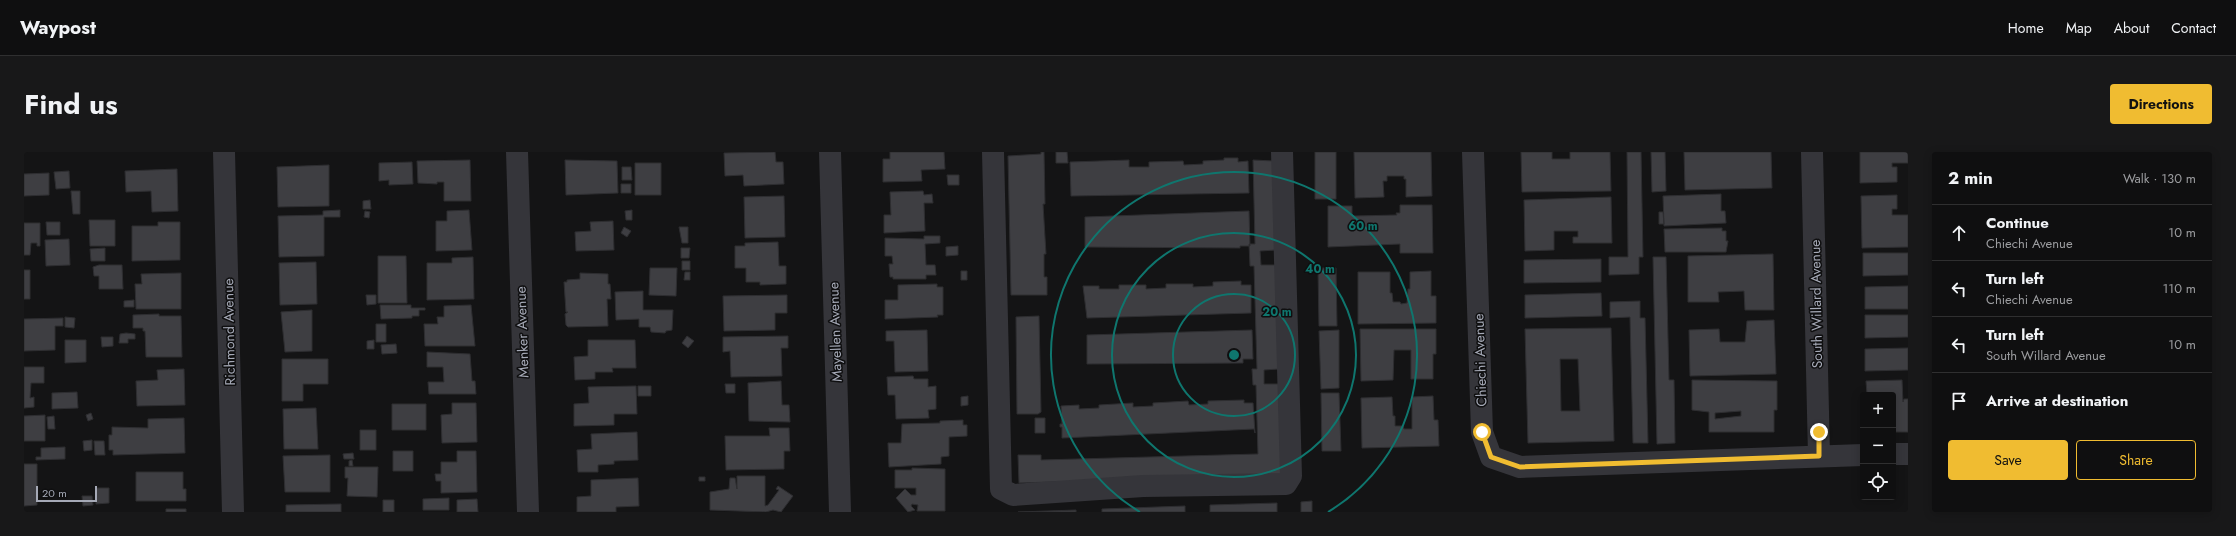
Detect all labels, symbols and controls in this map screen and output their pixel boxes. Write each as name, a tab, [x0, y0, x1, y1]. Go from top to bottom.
text: Waypost	[20, 14, 96, 41]
text: Home	[2008, 18, 2044, 38]
text: Map	[2066, 18, 2092, 38]
text: About	[2114, 18, 2149, 38]
text: Contact	[2171, 18, 2216, 38]
text: Find us	[24, 84, 118, 125]
button: Directions	[2110, 84, 2212, 124]
text: 2 min	[1948, 166, 1993, 190]
text: Walk · 130 m	[2123, 169, 2196, 188]
text: Continue	[1986, 212, 2049, 234]
text: 60 m	[1348, 217, 1378, 235]
icon: ahead	[1948, 222, 1970, 244]
text: 10 m	[2168, 223, 2196, 242]
text: Chiechi Avenue	[1986, 234, 2073, 253]
street label: South Willard Avenue	[1805, 239, 1827, 369]
text: 40 m	[1305, 260, 1335, 278]
text: Turn left	[1986, 268, 2044, 290]
street label: Richmond Avenue	[218, 278, 240, 386]
icon: left	[1948, 278, 1970, 300]
text: 110 m	[2162, 279, 2196, 298]
street label: Mayellen Avenue	[823, 282, 847, 382]
street label: Menker Avenue	[510, 286, 534, 378]
text: Chiechi Avenue	[1986, 290, 2073, 309]
text: 20 m	[1262, 303, 1292, 321]
street label: Chiechi Avenue	[1468, 313, 1492, 407]
text: Turn left	[1986, 324, 2044, 346]
icon: left	[1948, 334, 1970, 356]
text: 10 m	[2168, 335, 2196, 354]
text: South Willard Avenue	[1986, 346, 2106, 365]
centre of rings	[1227, 348, 1241, 362]
icon: arrive	[1948, 390, 1970, 412]
text: Arrive at destination	[1986, 390, 2128, 412]
map controls	[1860, 392, 1896, 500]
button: +	[1860, 392, 1896, 428]
route start	[1473, 423, 1491, 441]
route end	[1810, 423, 1828, 441]
button: −	[1860, 428, 1896, 464]
button: Save	[1948, 440, 2068, 480]
button: Share	[2076, 440, 2196, 480]
button: locate	[1860, 464, 1896, 500]
scale bar	[36, 484, 97, 503]
text: 20 m	[42, 485, 67, 501]

